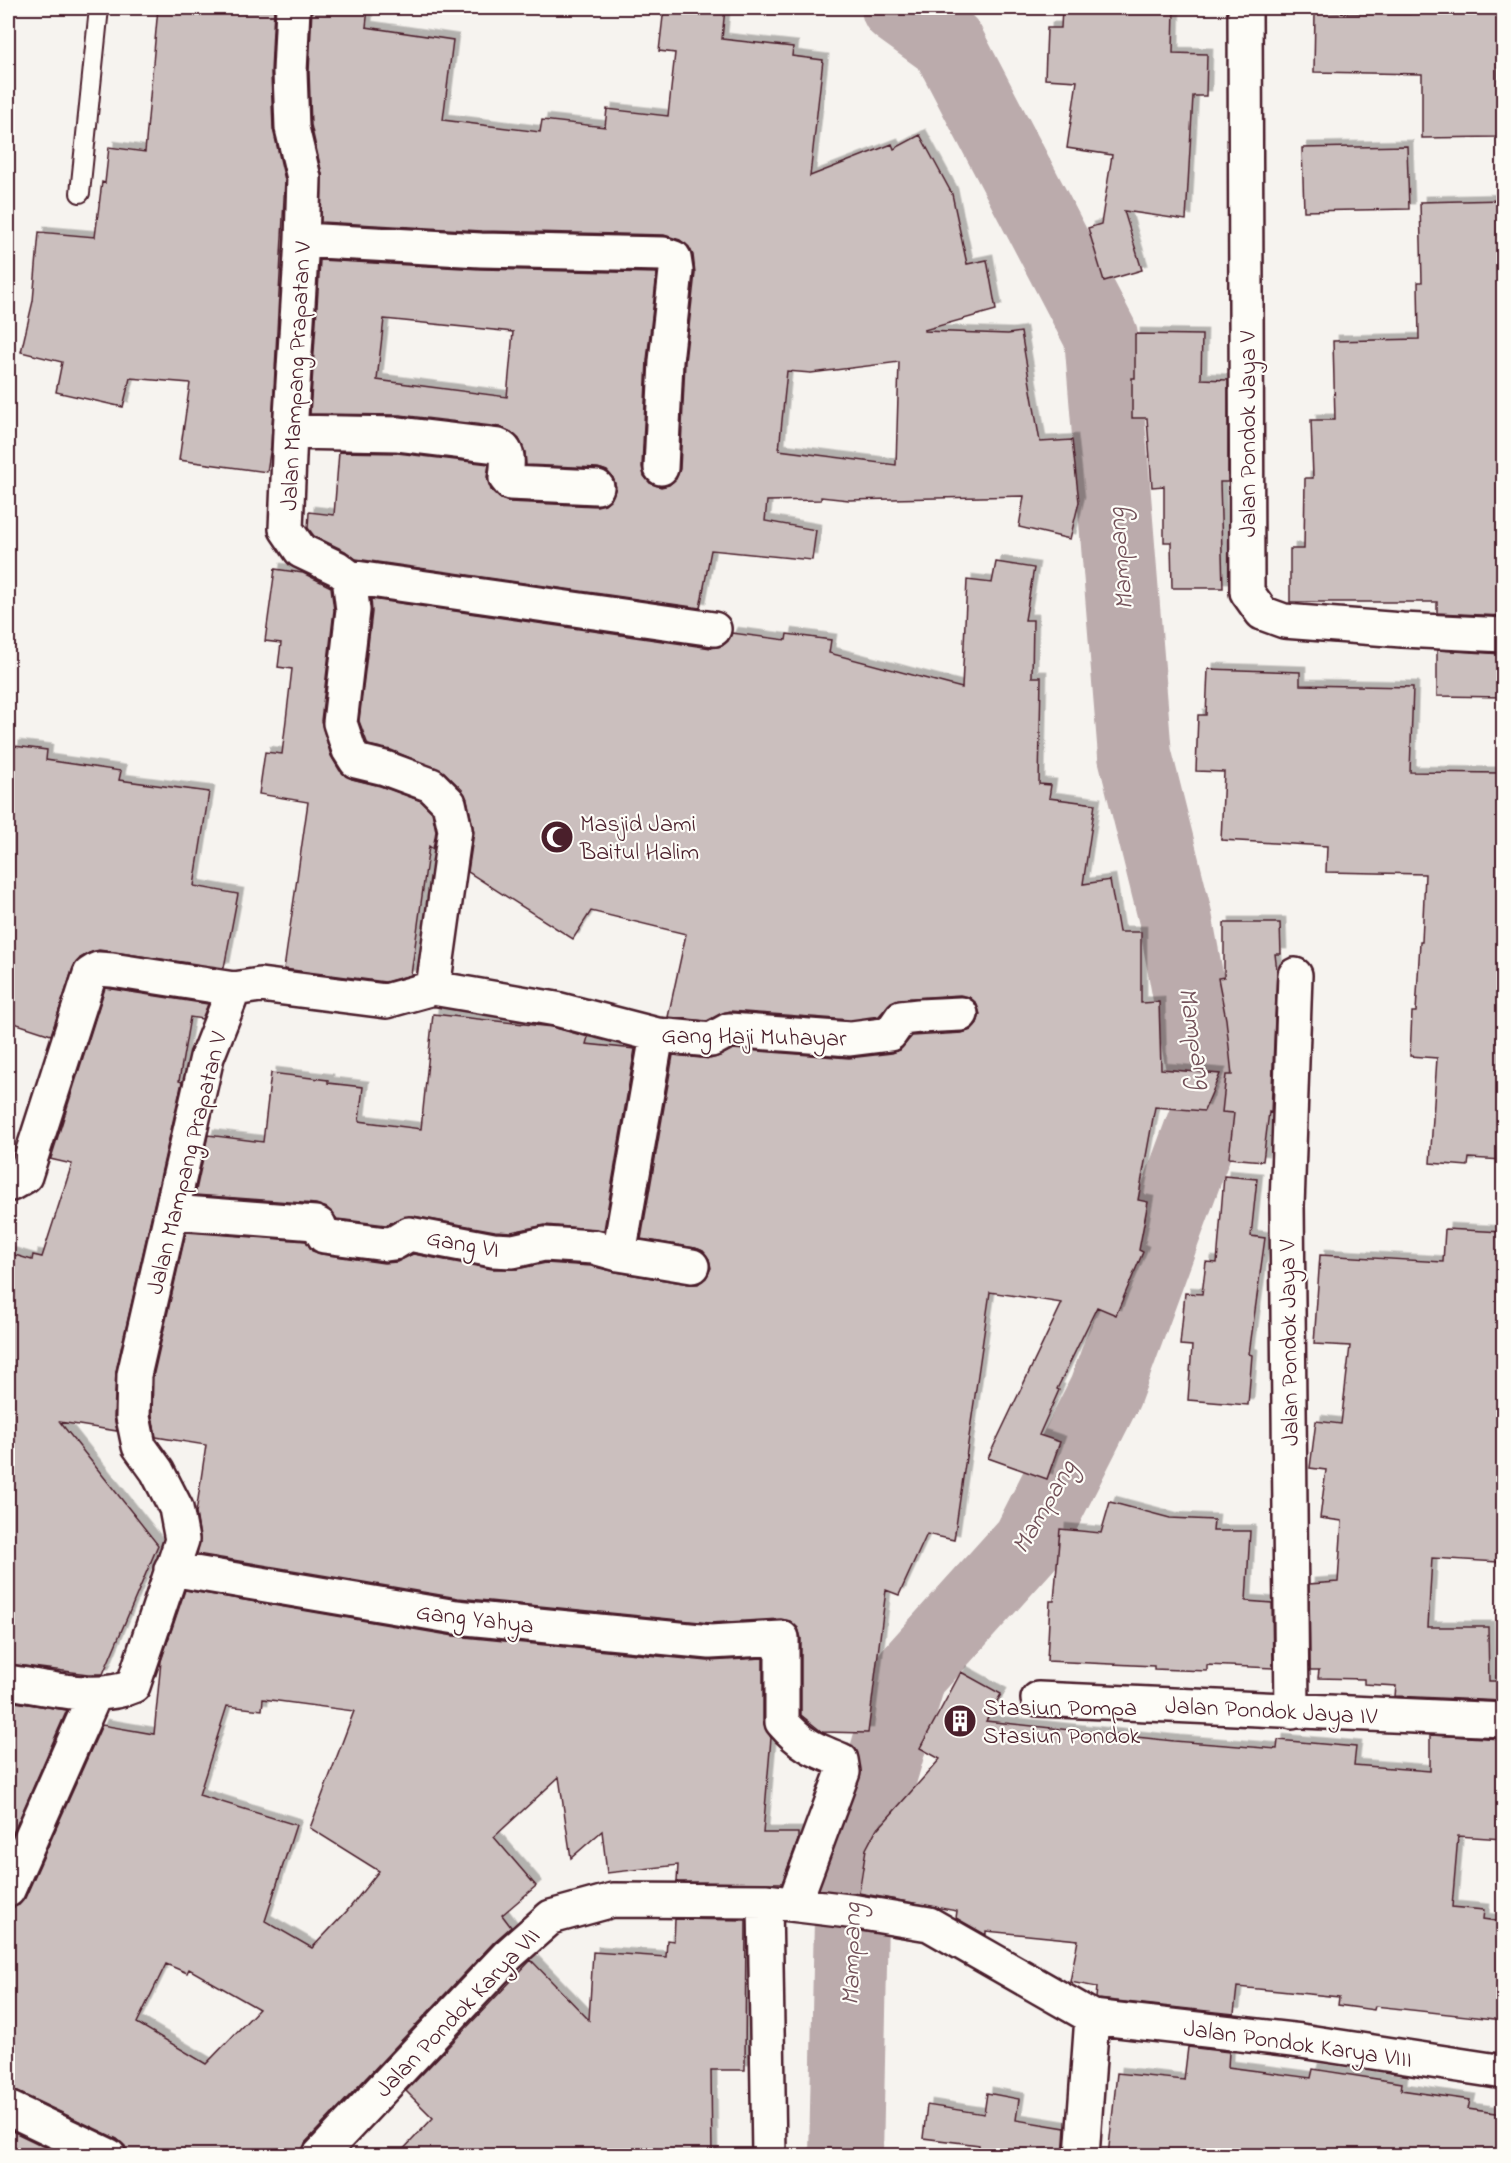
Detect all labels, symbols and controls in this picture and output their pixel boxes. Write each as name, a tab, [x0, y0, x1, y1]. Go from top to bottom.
street label: Jalan Mampang Prapatan V	[273, 240, 322, 512]
street label: Jalan Pondok Jaya V	[1232, 330, 1268, 537]
water label: Mampang	[1098, 505, 1145, 612]
place label: Masjid Jami Baitul Halim	[579, 808, 699, 871]
mosque icon: Masjid Jami Baitul Halim	[539, 819, 575, 855]
water label: Mampang	[1166, 985, 1222, 1094]
street label: Gang Haji Muhayar	[661, 1019, 847, 1059]
street label: Jalan Mampang Prapatan V	[139, 1028, 238, 1298]
street label: Gang VI	[423, 1222, 502, 1269]
street label: Jalan Pondok Jaya V	[1271, 1239, 1311, 1446]
water label: Mampang	[1003, 1452, 1088, 1561]
street label: Gang Yahya	[414, 1596, 536, 1646]
street label: Jalan Pondok Jaya IV	[1164, 1689, 1378, 1737]
place label: Stasiun Pompa Stasiun Pondok	[983, 1692, 1140, 1755]
building icon: Stasiun Pompa Stasiun Pondok	[942, 1703, 978, 1739]
water label: Mampang	[833, 1901, 873, 2006]
street label: Jalan Pondok Karya VII	[368, 1921, 550, 2107]
street label: Jalan Pondok Karya VIII	[1181, 2012, 1414, 2080]

